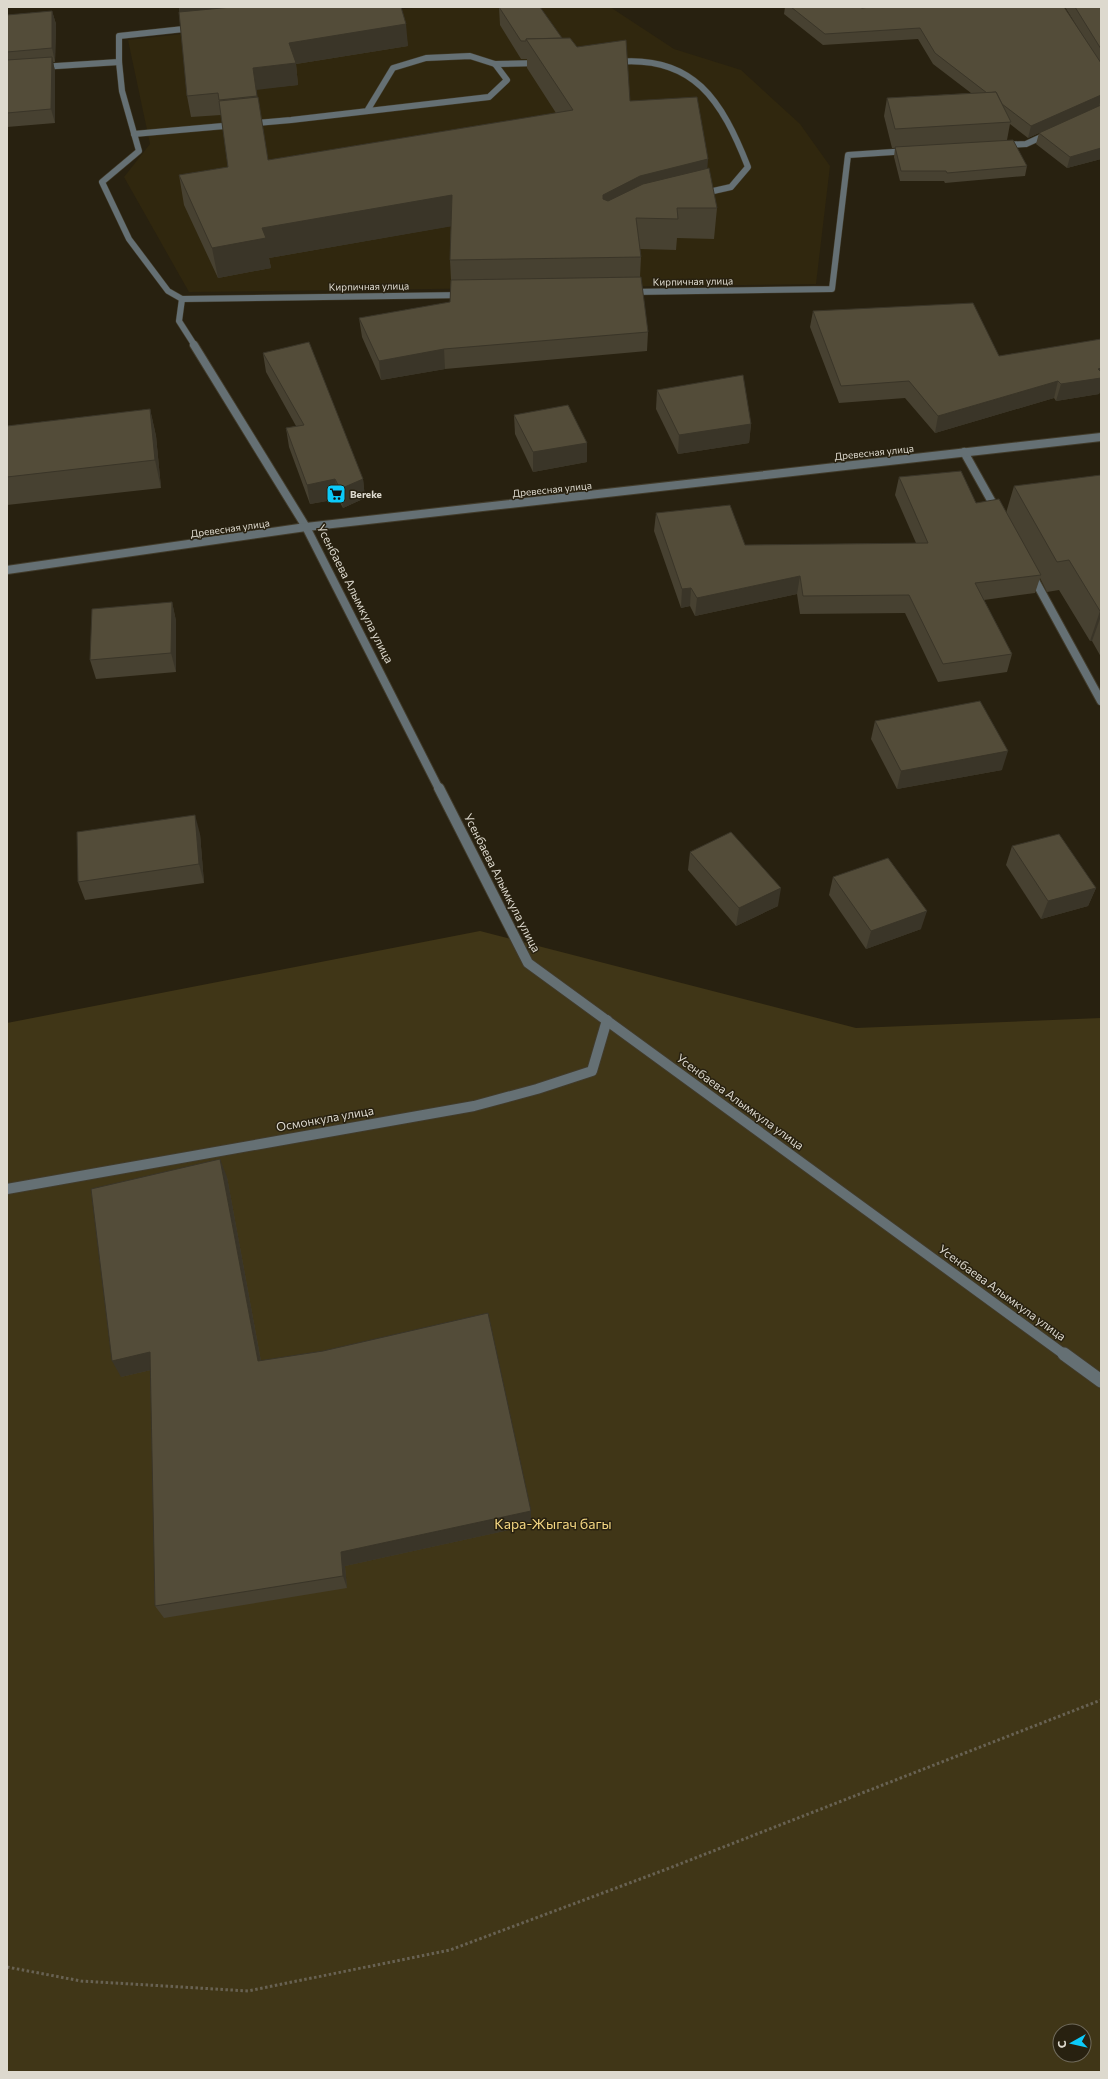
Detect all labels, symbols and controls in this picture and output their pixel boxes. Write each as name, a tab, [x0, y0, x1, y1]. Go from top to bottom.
street label: Кирпичная улица	[653, 274, 733, 288]
street label: Кирпичная улица	[329, 279, 409, 293]
street label: Древесная улица	[834, 442, 914, 462]
street label: Древесная улица	[512, 479, 592, 499]
supermarket icon: Bereke	[325, 483, 347, 505]
place label: Bereke	[350, 488, 382, 500]
street label: Древесная улица	[190, 516, 270, 540]
street label: Усенбаева Алымкула улица	[315, 522, 397, 665]
street label: Усенбаева Алымкула улица	[462, 811, 544, 954]
street label: Усенбаева Алымкула улица	[674, 1050, 807, 1152]
street label: Осмонкула улица	[275, 1103, 375, 1133]
street label: Усенбаева Алымкула улица	[936, 1241, 1069, 1343]
park label: Кара-Жыгач багы	[494, 1515, 612, 1532]
north arrow	[1052, 2023, 1092, 2063]
text: С	[1055, 2039, 1069, 2049]

